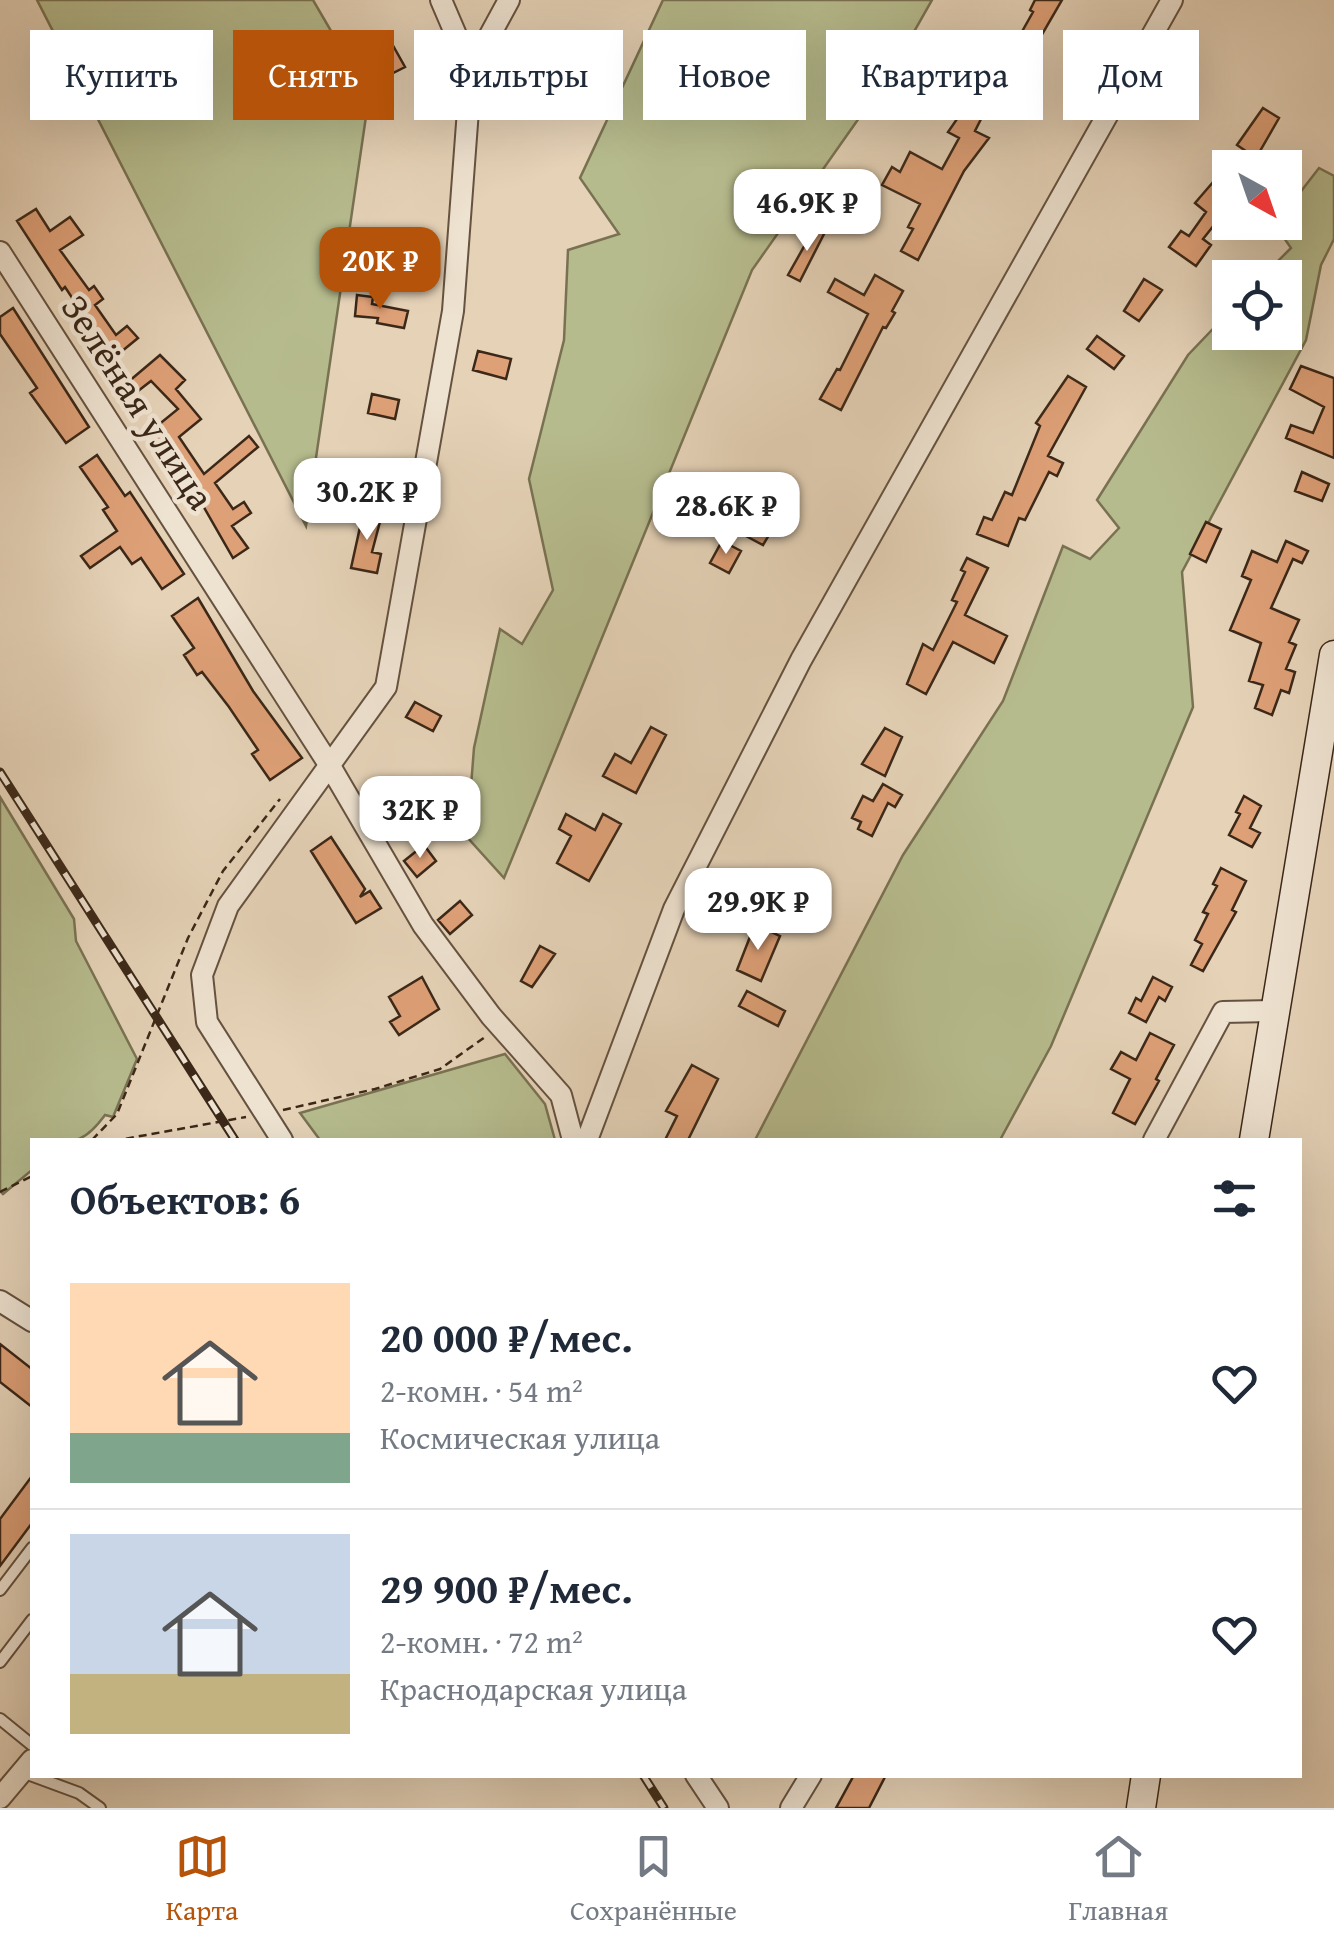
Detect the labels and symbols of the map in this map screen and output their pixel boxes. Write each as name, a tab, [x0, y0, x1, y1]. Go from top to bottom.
north arrow	[1212, 150, 1302, 240]
pin: 46.9K ₽	[715, 169, 899, 254]
pin: 20K ₽	[310, 227, 450, 312]
street label: Зелёная улица	[48, 283, 229, 520]
pin: 30.2K ₽	[275, 458, 459, 543]
pin: 28.6K ₽	[634, 472, 818, 557]
pin: 32K ₽	[350, 776, 490, 861]
pin: 29.9K ₽	[666, 868, 850, 953]

